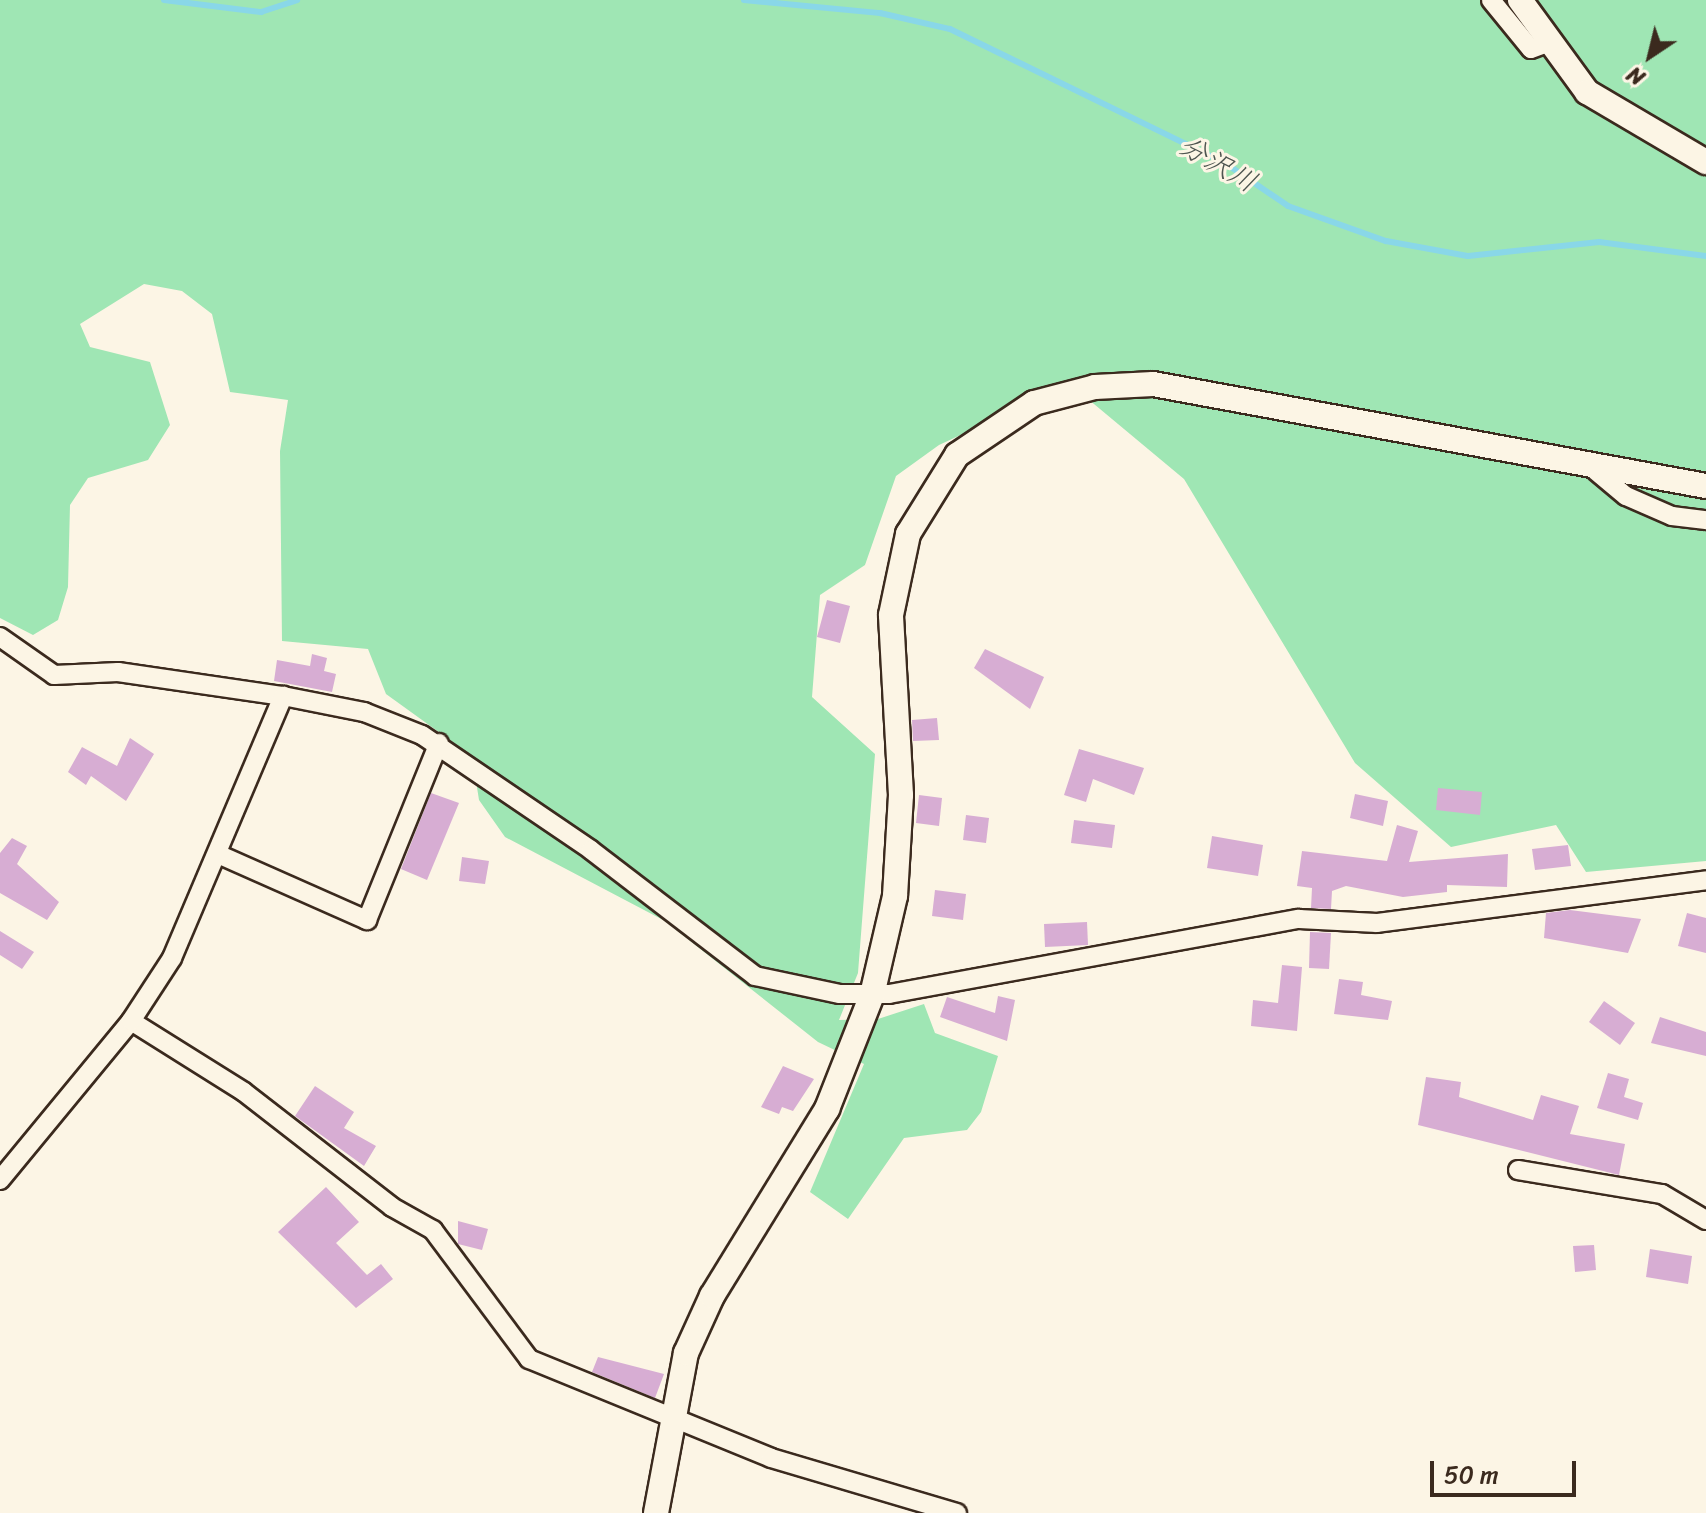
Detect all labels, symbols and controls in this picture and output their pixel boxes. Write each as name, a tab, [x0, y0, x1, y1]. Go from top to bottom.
north arrow	[1610, 16, 1690, 96]
text: N	[1619, 56, 1653, 96]
water label: 分沢川	[1173, 128, 1263, 200]
scale bar	[1434, 1445, 1580, 1495]
text: 50 m	[1444, 1454, 1499, 1496]

